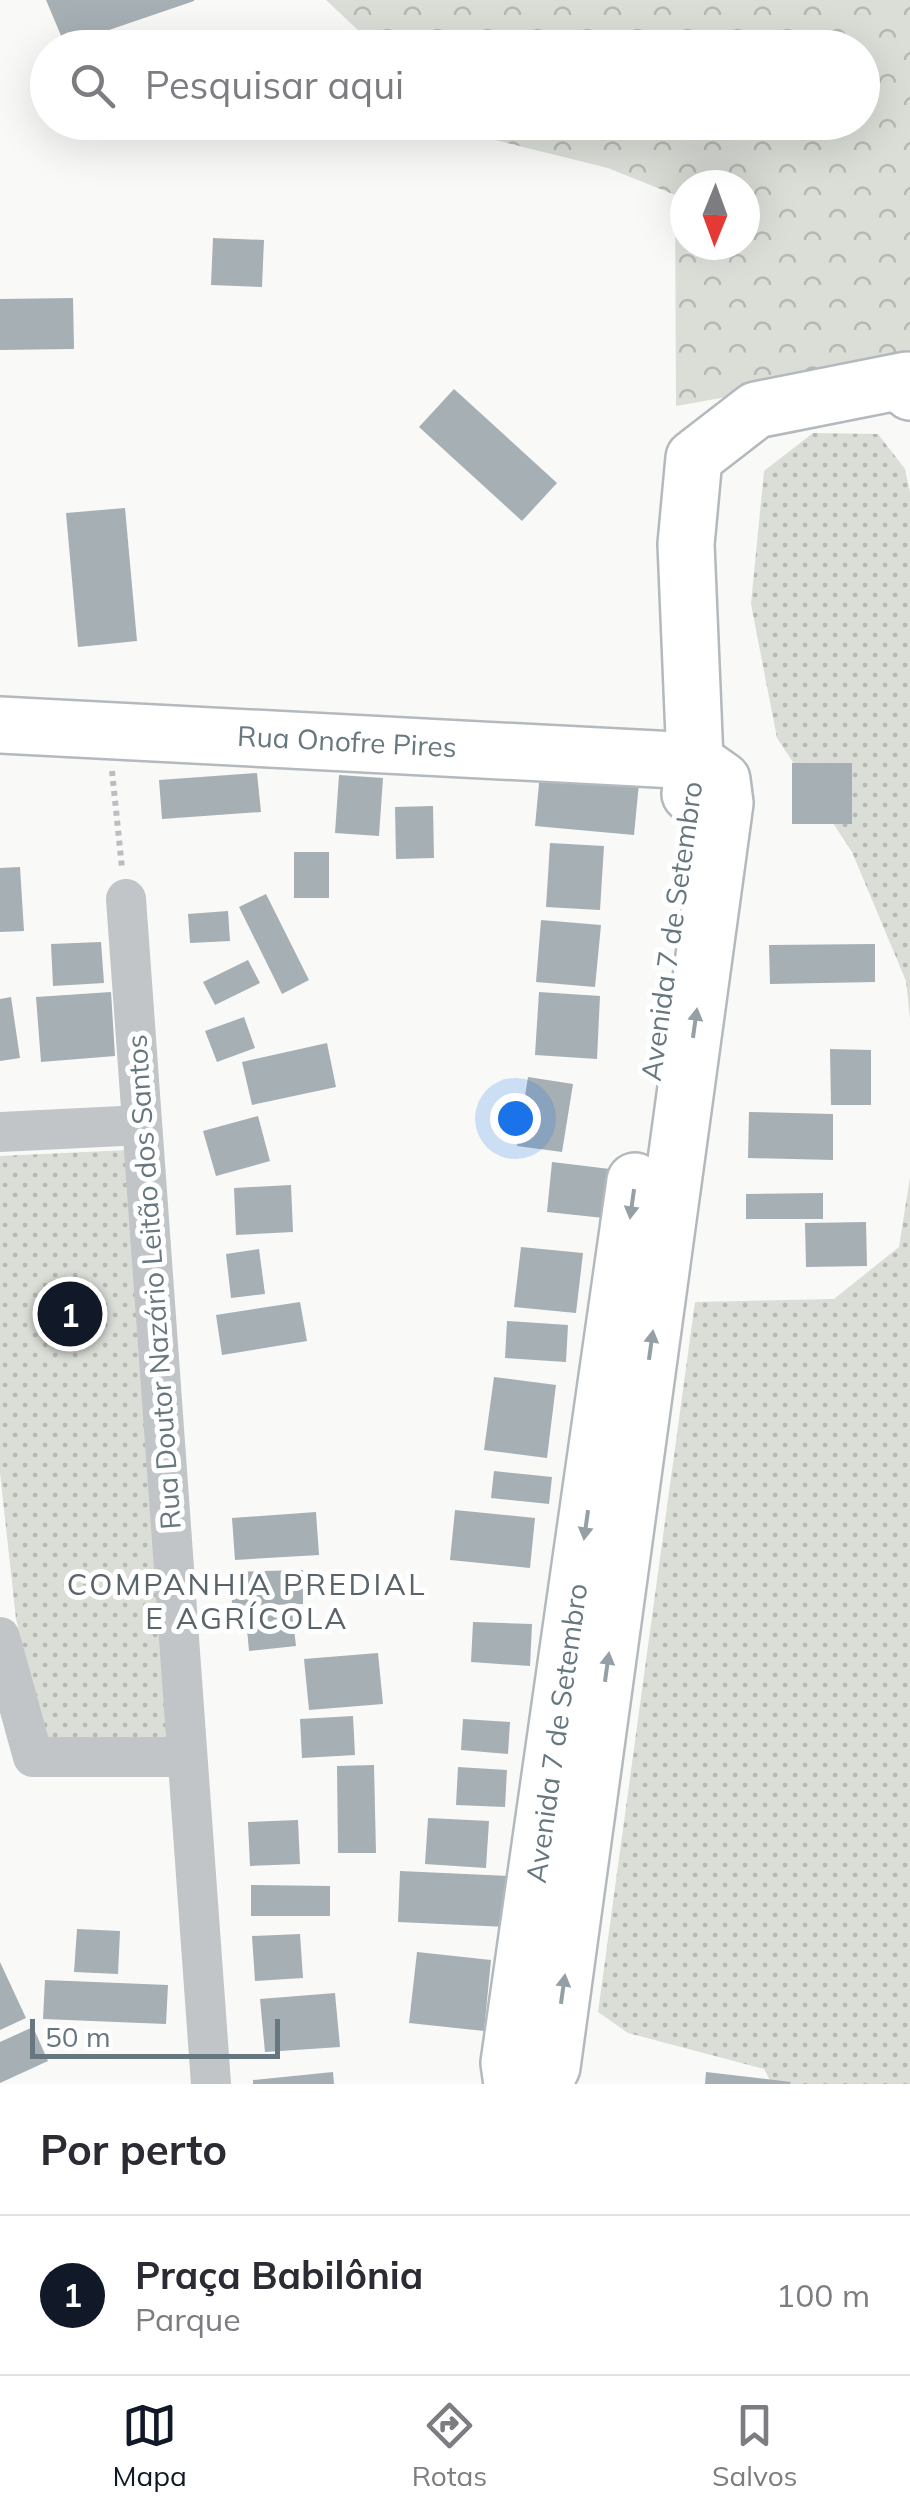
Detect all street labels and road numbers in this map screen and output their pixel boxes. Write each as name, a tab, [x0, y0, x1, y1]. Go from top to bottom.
street label: Rua Onofre Pires	[236, 718, 458, 764]
street label: Avenida 7 de Setembro	[633, 779, 709, 1083]
street label: Rua Doutor Nazário Leitão dos Santos	[118, 1033, 188, 1531]
street label: Avenida 7 de Setembro	[518, 1581, 594, 1885]

